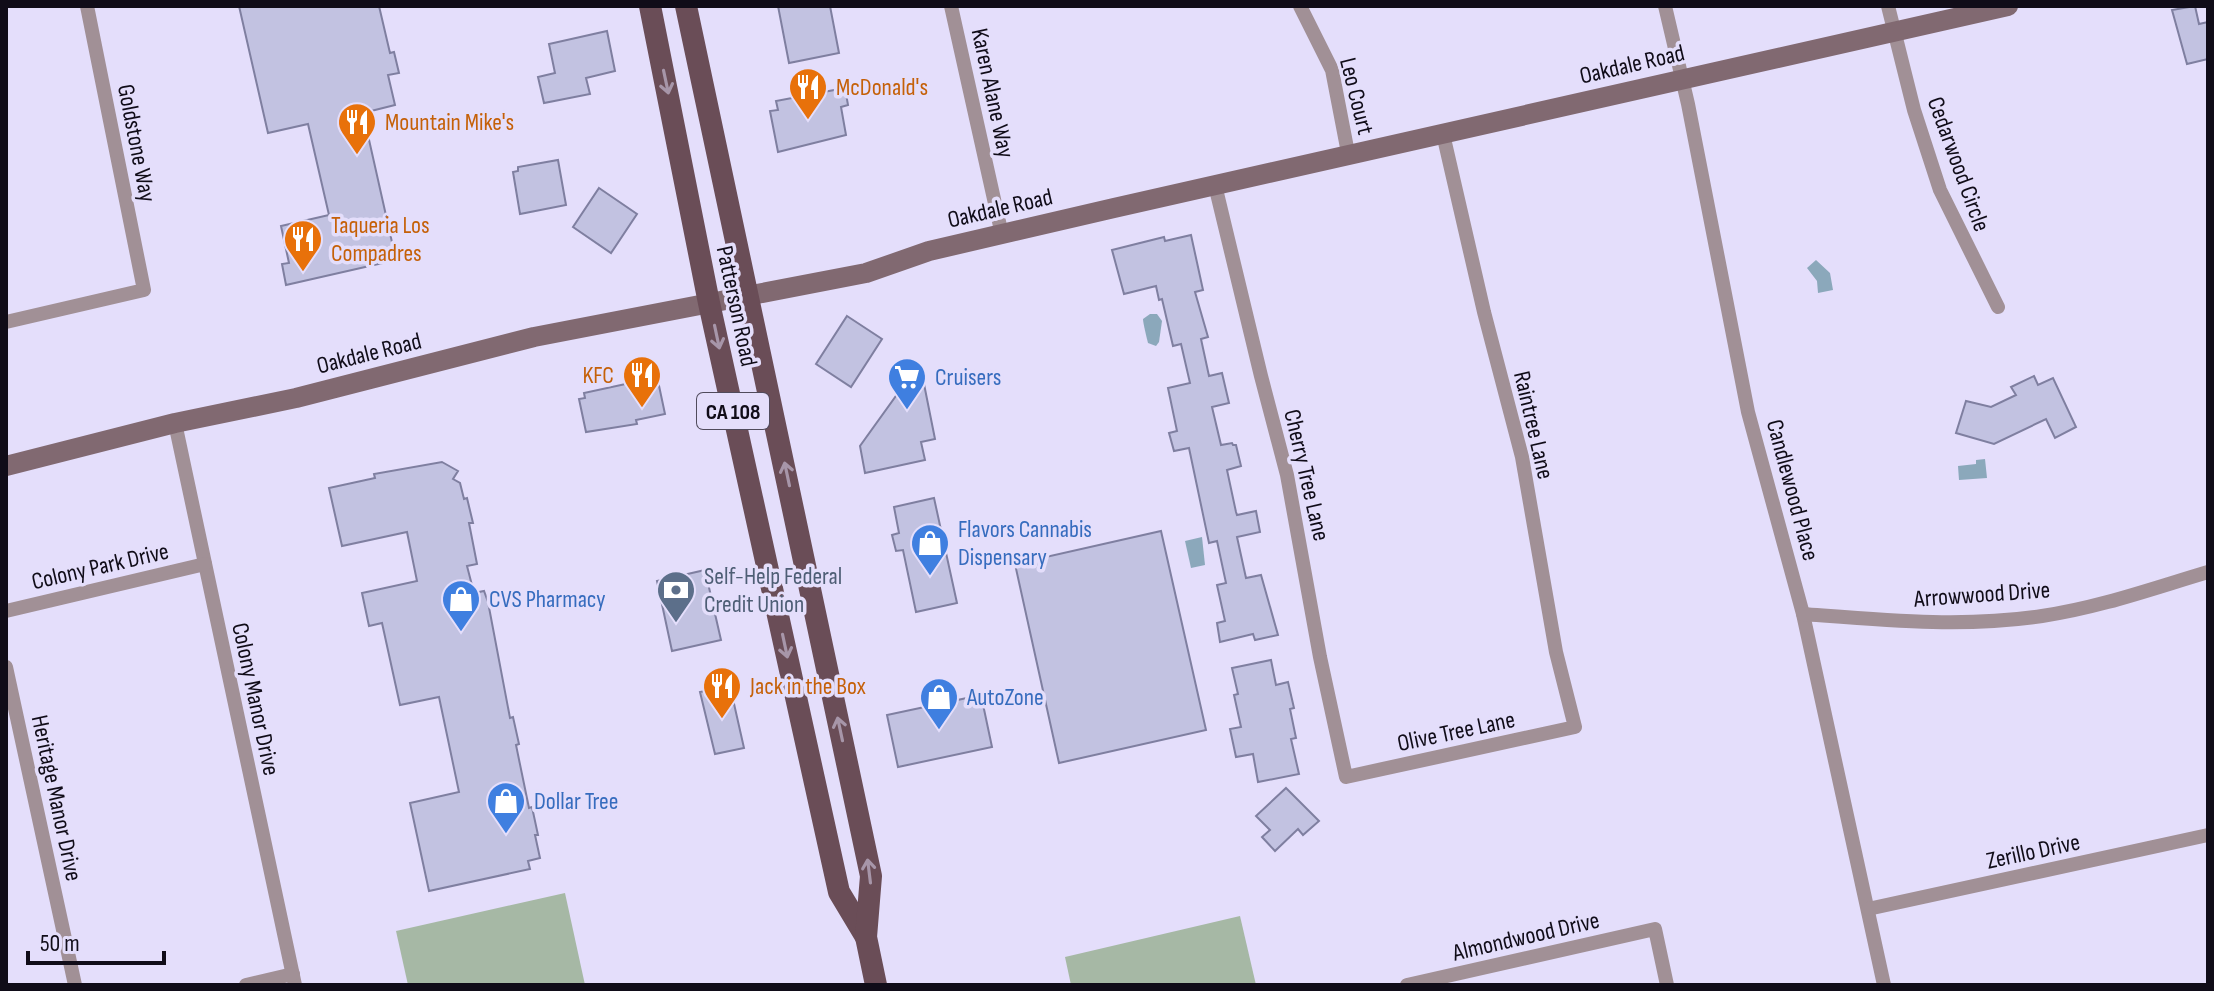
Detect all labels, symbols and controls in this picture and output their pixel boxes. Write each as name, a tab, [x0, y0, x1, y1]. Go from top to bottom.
street label: Karen Alane Way	[965, 26, 1020, 160]
street label: Oakdale Road	[1577, 38, 1687, 91]
street label: Leo Court	[1333, 55, 1380, 137]
restaurant icon: McDonald's	[787, 66, 829, 121]
one-way arrow	[659, 69, 674, 95]
place label: McDonald's	[836, 73, 928, 102]
street label: Goldstone Way	[111, 82, 162, 204]
street label: Cedarwood Circle	[1921, 93, 1996, 235]
restaurant icon: Mountain Mike's	[336, 101, 378, 156]
place label: Mountain Mike's	[385, 108, 514, 137]
street label: Oakdale Road	[945, 182, 1055, 235]
place label: Taqueria Los Compadres	[331, 211, 430, 268]
restaurant icon: Taqueria Los Compadres	[282, 218, 324, 273]
street label: Patterson Road	[710, 243, 763, 369]
one-way arrow	[710, 324, 725, 350]
street label: Oakdale Road	[314, 326, 424, 380]
restaurant icon: KFC	[621, 354, 663, 409]
supermarket icon: Cruisers	[886, 356, 928, 411]
place label: KFC	[582, 361, 614, 390]
place label: Cruisers	[935, 363, 1001, 392]
street label: Raintree Lane	[1507, 368, 1560, 482]
road number: CA 108	[697, 393, 769, 429]
street label: Cherry Tree Lane	[1277, 406, 1336, 544]
street label: Candlewood Place	[1760, 416, 1825, 564]
one-way arrow	[779, 462, 794, 488]
place label: Flavors Cannabis Dispensary	[958, 515, 1092, 572]
shop icon: Flavors Cannabis Dispensary	[909, 522, 951, 577]
street label: Colony Park Drive	[29, 537, 172, 596]
place label: Self-Help Federal Credit Union	[704, 562, 842, 619]
bank icon: Self-Help Federal Credit Union	[655, 569, 697, 624]
street label: Arrowwood Drive	[1912, 575, 2051, 614]
shop icon: CVS Pharmacy	[440, 578, 482, 633]
place label: CVS Pharmacy	[489, 585, 606, 614]
street label: Colony Manor Drive	[225, 620, 286, 778]
one-way arrow	[778, 633, 793, 658]
restaurant icon: Jack in the Box	[701, 665, 743, 720]
place label: Jack in the Box	[749, 672, 866, 701]
shop icon: AutoZone	[918, 676, 960, 731]
place label: AutoZone	[966, 683, 1044, 712]
street label: Olive Tree Lane	[1395, 705, 1518, 758]
street label: Heritage Manor Drive	[25, 712, 88, 884]
one-way arrow	[832, 716, 847, 742]
shop icon: Dollar Tree	[485, 780, 527, 835]
place label: Dollar Tree	[534, 787, 618, 816]
street label: Zerillo Drive	[1984, 827, 2083, 876]
one-way arrow	[861, 858, 876, 885]
street label: Almondwood Drive	[1449, 906, 1602, 968]
scale bar	[28, 915, 164, 965]
text: 50 m	[40, 929, 80, 958]

